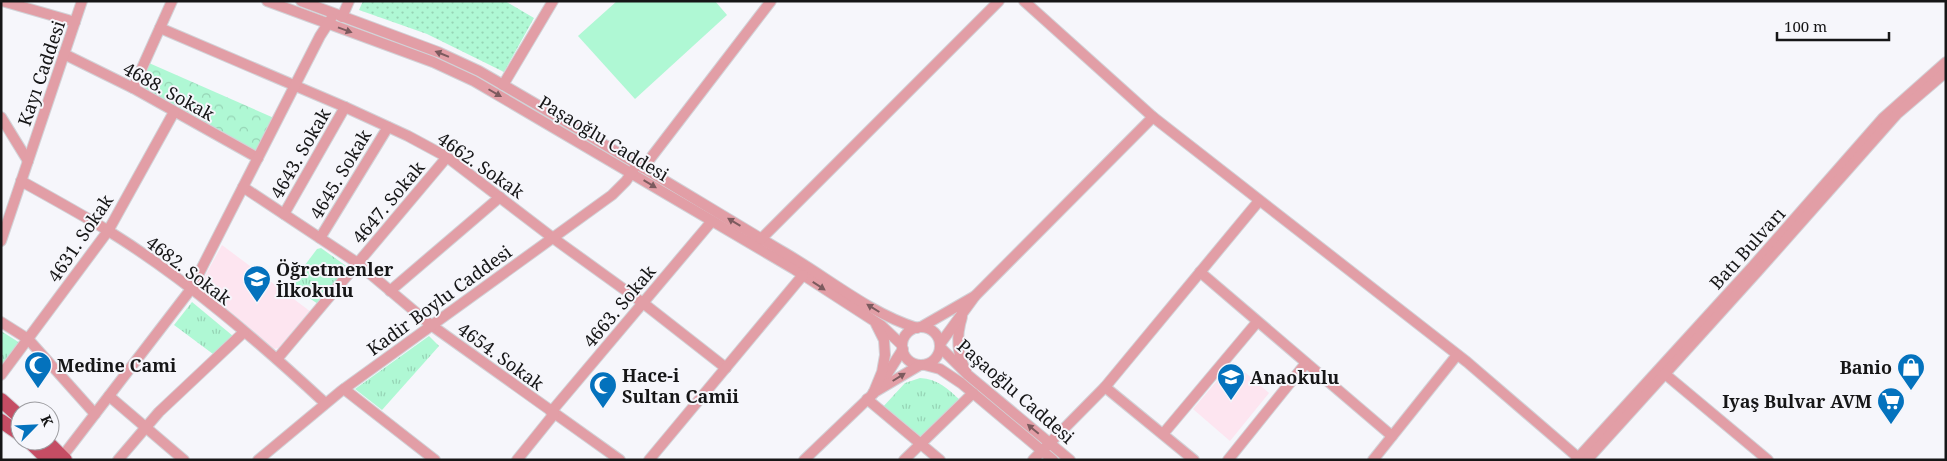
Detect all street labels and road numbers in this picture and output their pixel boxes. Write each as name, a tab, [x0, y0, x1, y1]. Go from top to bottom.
street label: Kayı Caddesi	[12, 17, 70, 129]
street label: 4688. Sokak	[119, 56, 219, 126]
street label: Paşaoğlu Caddesi	[534, 90, 674, 186]
street label: 4643. Sokak	[264, 103, 336, 203]
street label: 4645. Sokak	[304, 124, 376, 223]
street label: 4662. Sokak	[433, 126, 530, 204]
street label: 4647. Sokak	[346, 155, 430, 248]
street label: 4631. Sokak	[42, 189, 118, 286]
street label: Batı Bulvarı	[1704, 202, 1790, 294]
street label: 4682. Sokak	[142, 230, 237, 310]
street label: Kadir Boylu Caddesi	[362, 239, 516, 361]
street label: 4663. Sokak	[577, 259, 661, 352]
street label: 4654. Sokak	[453, 317, 549, 396]
street label: Paşaoğlu Caddesi	[952, 333, 1080, 449]

